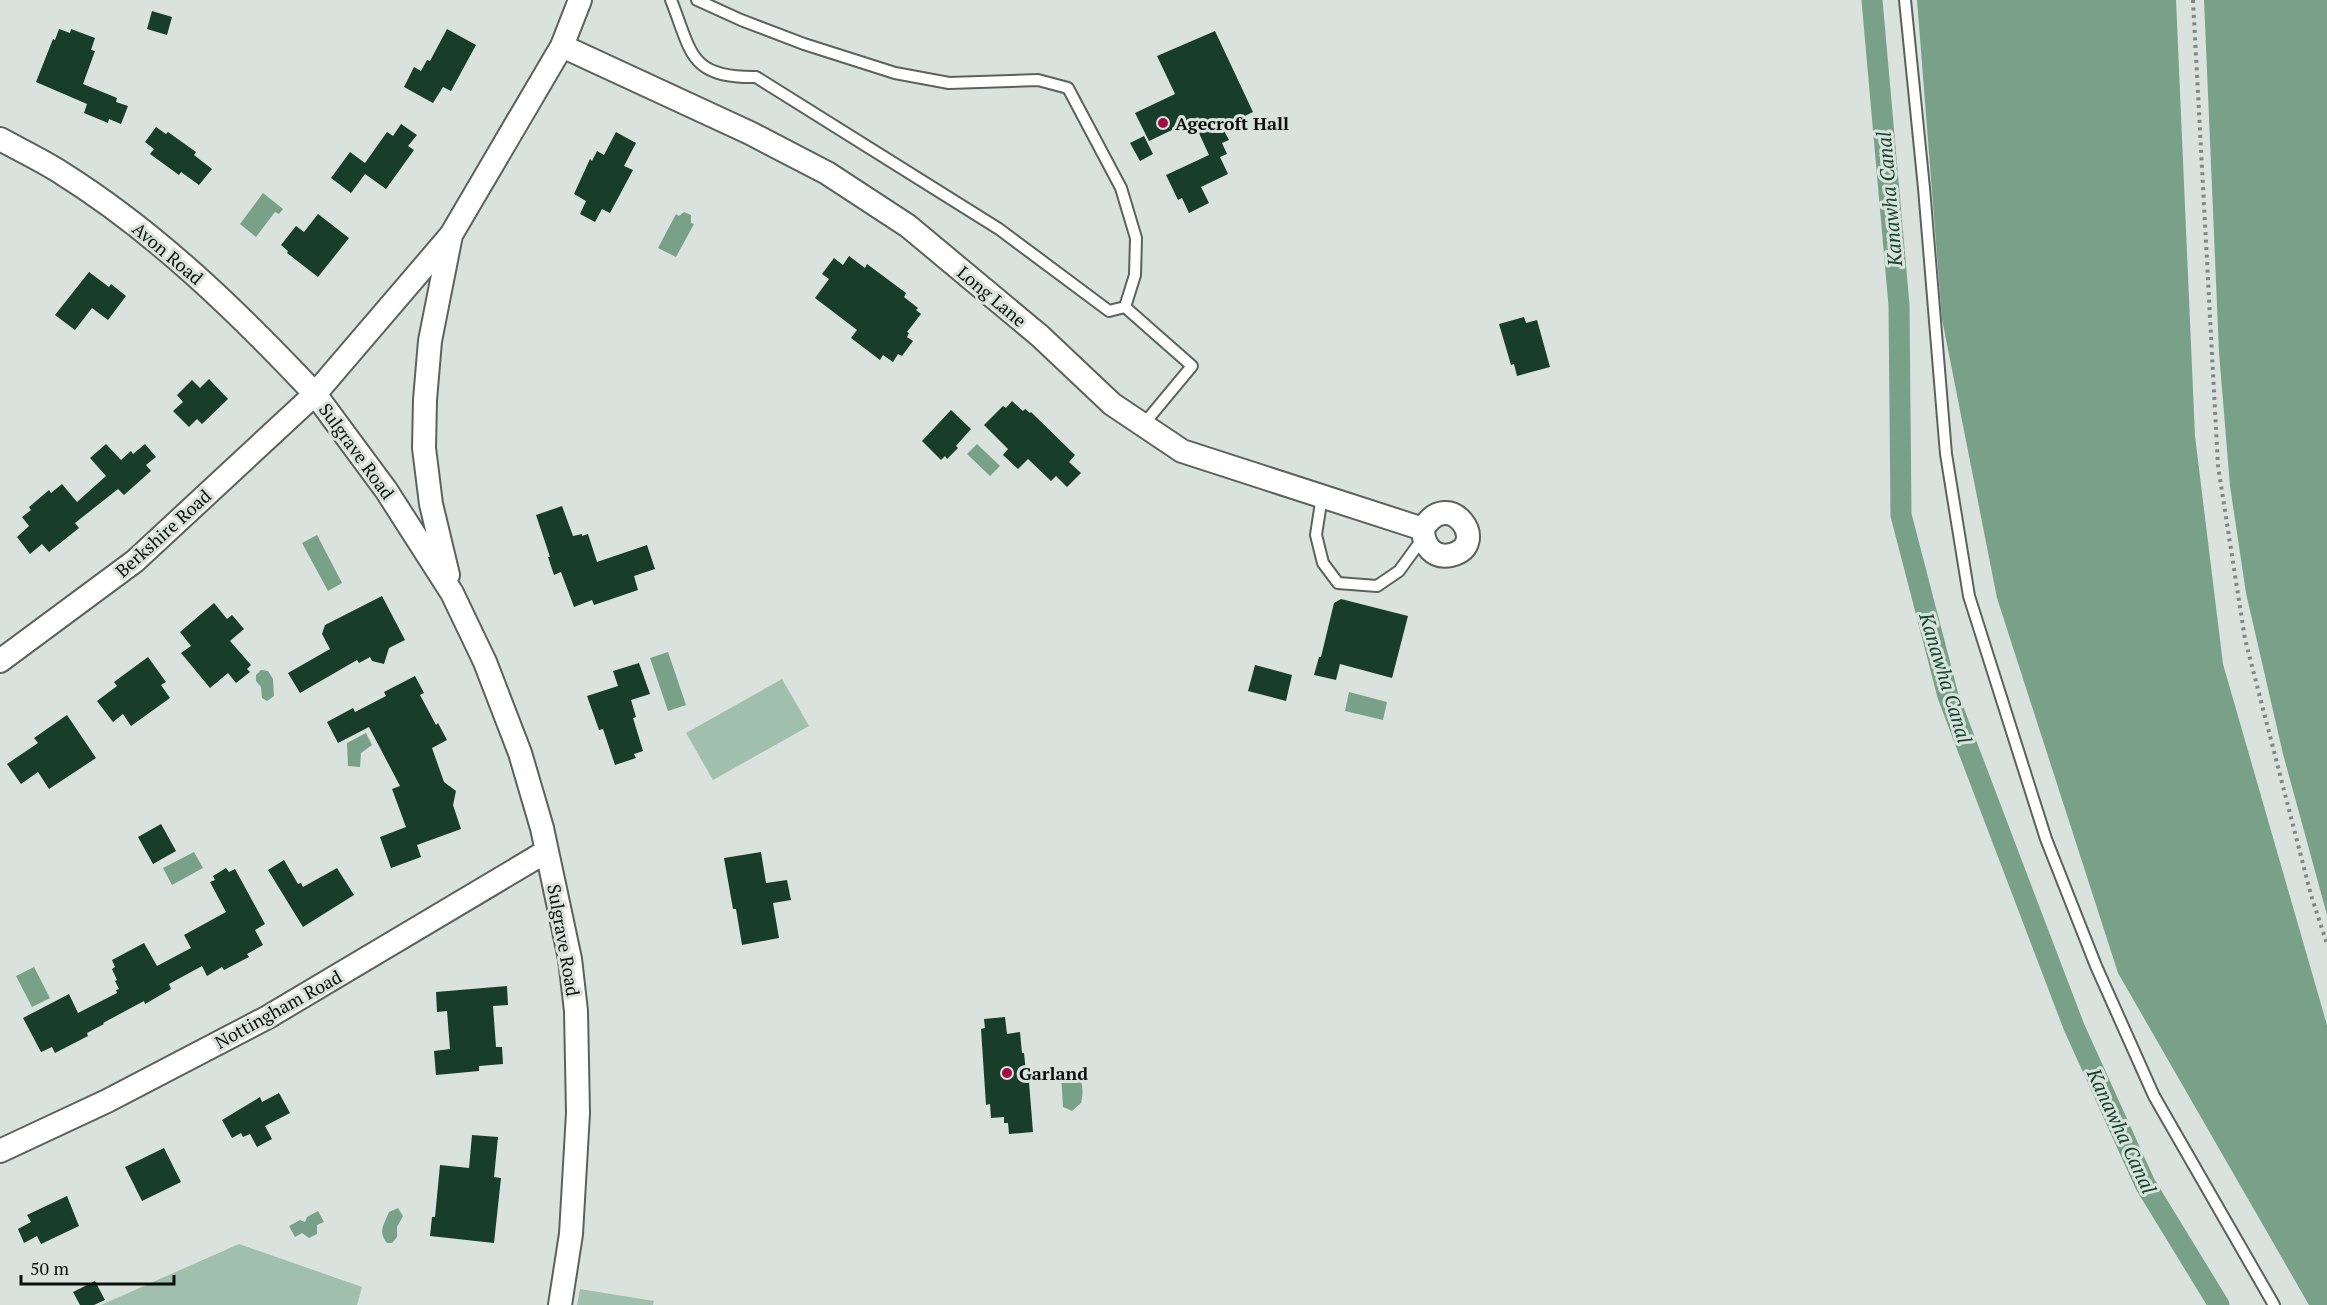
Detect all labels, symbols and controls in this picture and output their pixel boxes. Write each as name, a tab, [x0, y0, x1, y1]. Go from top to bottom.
place label: Agecroft Hall	[1175, 111, 1289, 135]
marker: Agecroft Hall	[1156, 116, 1170, 130]
water label: Kanawha Canal	[1870, 130, 1908, 269]
street label: Avon Road	[128, 216, 208, 290]
street label: Long Lane	[952, 260, 1032, 332]
street label: Sulgrave Road	[314, 398, 400, 504]
street label: Berkshire Road	[110, 484, 216, 582]
water label: Kanawha Canal	[1913, 608, 1979, 747]
street label: Sulgrave Road	[542, 882, 586, 998]
street label: Nottingham Road	[210, 964, 346, 1054]
place label: Garland	[1019, 1061, 1088, 1085]
water label: Kanawha Canal	[2081, 1063, 2163, 1198]
marker: Garland	[1000, 1066, 1014, 1080]
scale bar	[21, 1248, 174, 1286]
text: 50 m	[30, 1256, 70, 1280]

